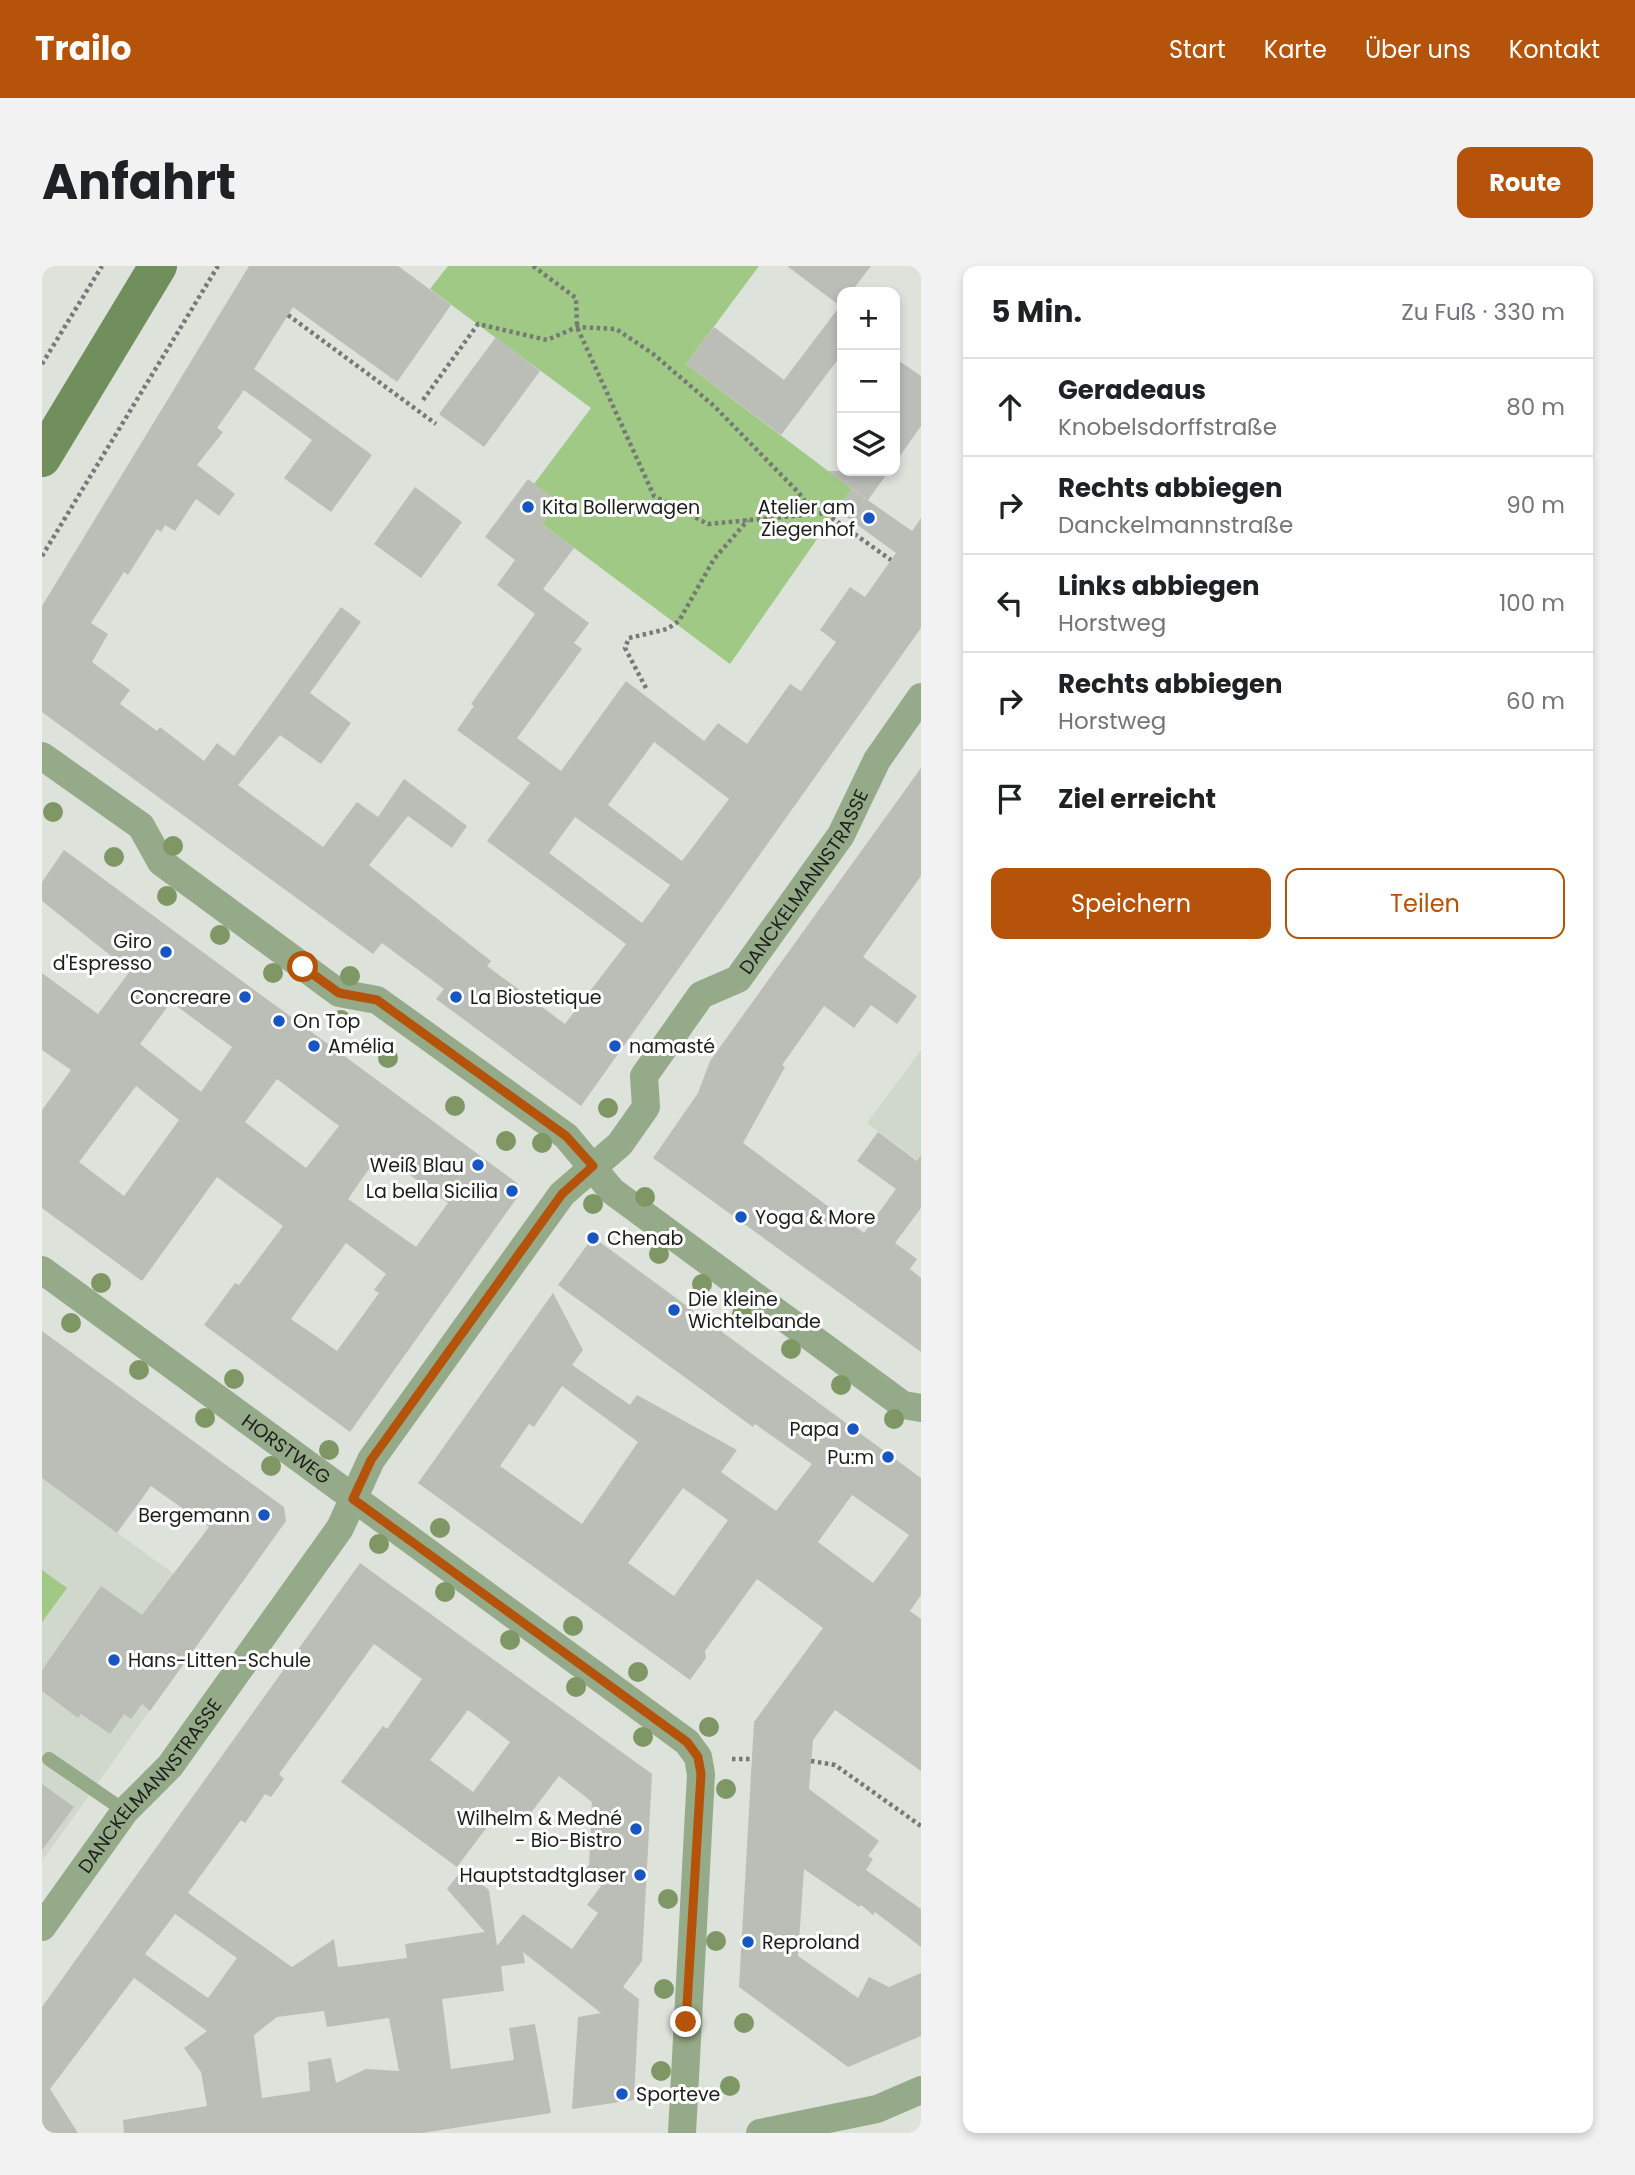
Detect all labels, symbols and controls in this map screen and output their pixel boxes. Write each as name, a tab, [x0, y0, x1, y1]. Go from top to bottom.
text: Trailo	[35, 25, 132, 72]
text: Start	[1169, 33, 1226, 66]
text: Karte	[1264, 33, 1327, 66]
text: Über uns	[1365, 33, 1471, 66]
text: Kontakt	[1509, 33, 1600, 66]
button: Route	[1457, 147, 1593, 218]
text: Anfahrt	[42, 148, 236, 216]
map controls	[837, 287, 900, 476]
button: +	[837, 287, 900, 350]
text: 5 Min.	[991, 290, 1082, 333]
text: Zu Fuß · 330 m	[1401, 296, 1565, 328]
button: −	[837, 350, 900, 413]
text: Geradeaus	[1058, 372, 1206, 408]
icon: ahead	[991, 388, 1029, 426]
text: 80 m	[1506, 391, 1565, 423]
text: Knobelsdorffstraße	[1058, 411, 1277, 443]
button: layers	[837, 413, 900, 476]
text: Rechts abbiegen	[1058, 470, 1283, 506]
icon: right	[991, 486, 1029, 524]
text: 90 m	[1506, 489, 1565, 521]
place label: Kita Bollerwagen	[542, 494, 700, 521]
place label: Atelier am Ziegenhof	[758, 494, 855, 543]
marker: Kita Bollerwagen	[520, 499, 536, 515]
text: Danckelmannstraße	[1058, 509, 1293, 541]
marker: Atelier am Ziegenhof	[861, 510, 877, 526]
text: Links abbiegen	[1058, 568, 1260, 604]
icon: left	[991, 584, 1029, 622]
text: 100 m	[1499, 587, 1565, 619]
text: Horstweg	[1058, 607, 1166, 639]
text: Rechts abbiegen	[1058, 666, 1283, 702]
icon: right	[991, 682, 1029, 720]
text: 60 m	[1506, 685, 1565, 717]
text: Horstweg	[1058, 705, 1166, 737]
icon: arrive	[991, 780, 1029, 818]
text: Ziel erreicht	[1058, 781, 1216, 817]
street label: DANCKELMANNSTRASSE	[733, 785, 875, 980]
button: Speichern	[991, 868, 1271, 939]
button: Teilen	[1285, 868, 1565, 939]
place label: Giro d'Espresso	[53, 928, 152, 977]
marker: Giro d'Espresso	[158, 944, 174, 960]
route start	[287, 951, 318, 982]
place label: Concreare	[130, 984, 231, 1011]
place label: La Biostetique	[470, 984, 602, 1011]
marker: Concreare	[237, 989, 253, 1005]
marker: La Biostetique	[448, 989, 464, 1005]
place label: On Top	[293, 1008, 361, 1035]
marker: On Top	[271, 1013, 287, 1029]
place label: Amélia	[328, 1033, 394, 1060]
place label: namasté	[629, 1033, 715, 1060]
marker: Amélia	[306, 1038, 322, 1054]
marker: namasté	[607, 1038, 623, 1054]
place label: Weiß Blau	[370, 1152, 464, 1179]
marker: Weiß Blau	[470, 1157, 486, 1173]
place label: La bella Sicilia	[366, 1178, 498, 1205]
marker: La bella Sicilia	[504, 1183, 520, 1199]
place label: Yoga & More	[755, 1204, 876, 1231]
marker: Yoga & More	[733, 1209, 749, 1225]
place label: Chenab	[607, 1225, 684, 1252]
marker: Chenab	[585, 1230, 601, 1246]
place label: Die kleine Wichtelbande	[688, 1286, 821, 1335]
marker: Die kleine Wichtelbande	[666, 1302, 682, 1318]
street label: HORSTWEG	[236, 1408, 336, 1491]
place label: Papa	[789, 1416, 839, 1443]
marker: Papa	[845, 1421, 861, 1437]
place label: Pu:m	[827, 1444, 874, 1471]
marker: Pu:m	[880, 1449, 896, 1465]
place label: Bergemann	[138, 1502, 250, 1529]
marker: Bergemann	[256, 1507, 272, 1523]
place label: Hans-Litten-Schule	[128, 1647, 311, 1674]
marker: Hans-Litten-Schule	[106, 1652, 122, 1668]
street label: DANCKELMANNSTRASSE	[72, 1693, 228, 1879]
place label: Wilhelm & Medné - Bio-Bistro	[457, 1805, 622, 1854]
marker: Wilhelm & Medné - Bio-Bistro	[628, 1821, 644, 1837]
place label: Hauptstadtglaser	[460, 1862, 626, 1889]
marker: Hauptstadtglaser	[632, 1867, 648, 1883]
place label: Reproland	[762, 1929, 860, 1956]
marker: Reproland	[740, 1934, 756, 1950]
route end	[670, 2006, 701, 2037]
place label: Sporteve	[636, 2081, 720, 2108]
marker: Sporteve	[614, 2086, 630, 2102]

